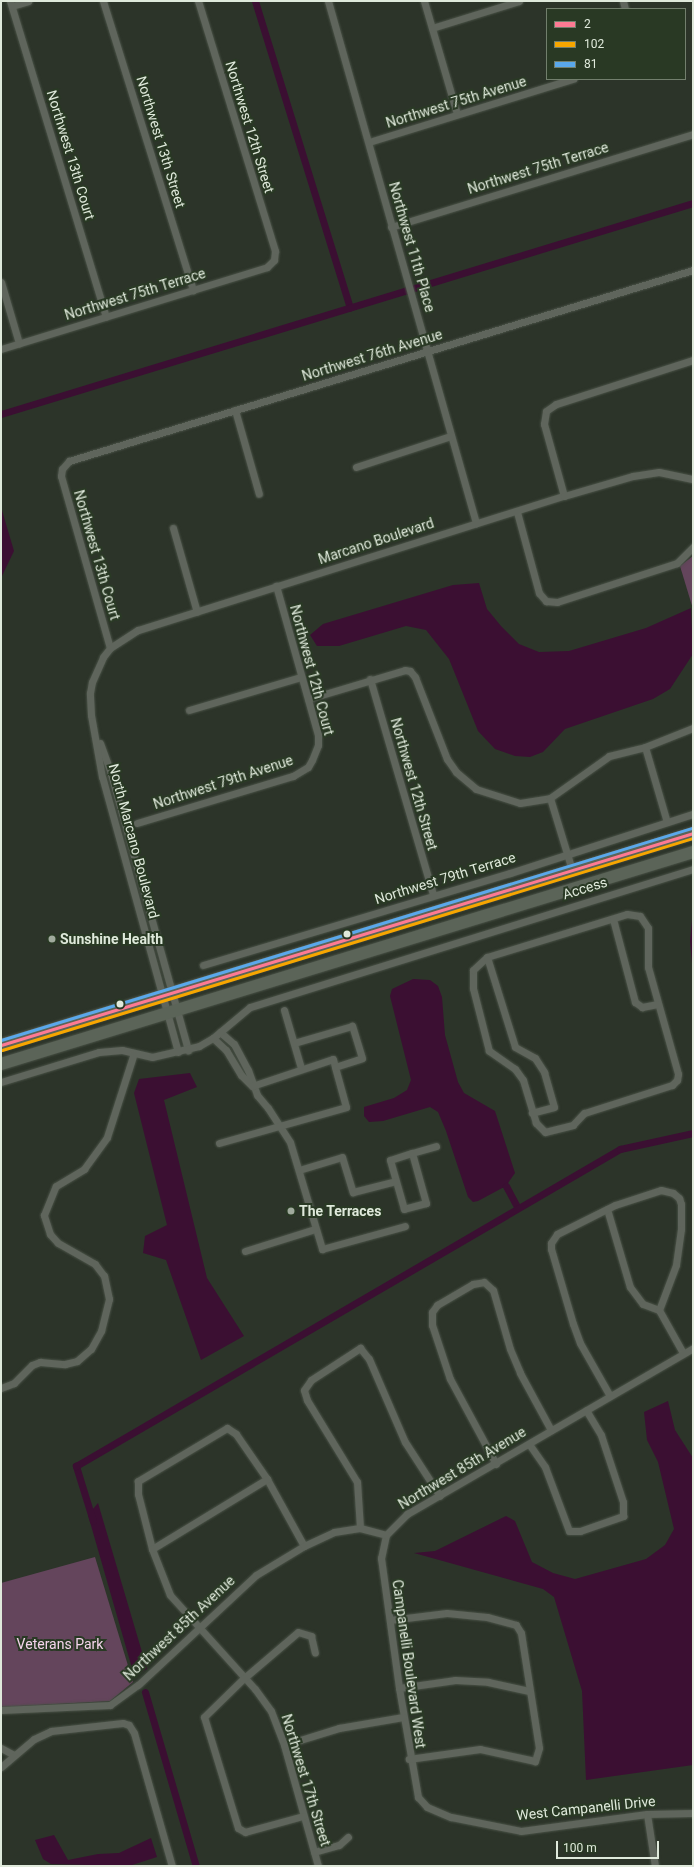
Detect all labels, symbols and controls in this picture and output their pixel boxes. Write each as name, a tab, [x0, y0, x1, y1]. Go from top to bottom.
legend	[546, 8, 686, 80]
text: 2	[584, 17, 591, 31]
text: 102	[584, 37, 604, 51]
text: 81	[584, 57, 598, 71]
street label: Northwest 12th Street	[222, 59, 278, 195]
street label: Northwest 75th Avenue	[384, 73, 528, 131]
street label: Northwest 13th Street	[133, 74, 189, 210]
street label: Northwest 13th Court	[43, 88, 99, 222]
street label: Northwest 75th Terrace	[465, 139, 611, 197]
street label: Northwest 11th Place	[385, 180, 439, 314]
street label: Northwest 75th Terrace	[62, 265, 208, 323]
street label: Northwest 76th Avenue	[300, 326, 444, 384]
street label: Northwest 13th Court	[70, 488, 124, 622]
street label: Marcano Boulevard	[316, 514, 436, 568]
street label: Northwest 12th Court	[286, 603, 338, 737]
street label: Northwest 12th Street	[387, 716, 441, 852]
street label: Northwest 79th Avenue	[151, 751, 295, 813]
street label: North Marcano Boulevard	[105, 762, 163, 920]
street label: Northwest 79th Terrace	[372, 849, 518, 907]
street label: Access	[561, 873, 609, 903]
unlabelled marker	[342, 929, 352, 939]
place label: Sunshine Health	[60, 931, 163, 947]
marker: Sunshine Health	[47, 934, 57, 944]
unlabelled marker	[115, 999, 125, 1009]
place label: The Terraces	[299, 1203, 382, 1219]
marker: The Terraces	[286, 1206, 296, 1216]
street label: Northwest 85th Avenue	[395, 1423, 529, 1513]
street label: Northwest 85th Avenue	[120, 1572, 238, 1684]
street label: Campanelli Boulevard West	[389, 1579, 429, 1749]
park label: Veterans Park	[17, 1636, 103, 1652]
street label: Northwest 17th Street	[278, 1712, 334, 1848]
street label: West Campanelli Drive	[516, 1792, 656, 1824]
scale bar	[558, 1833, 661, 1859]
text: 100 m	[563, 1841, 597, 1855]

